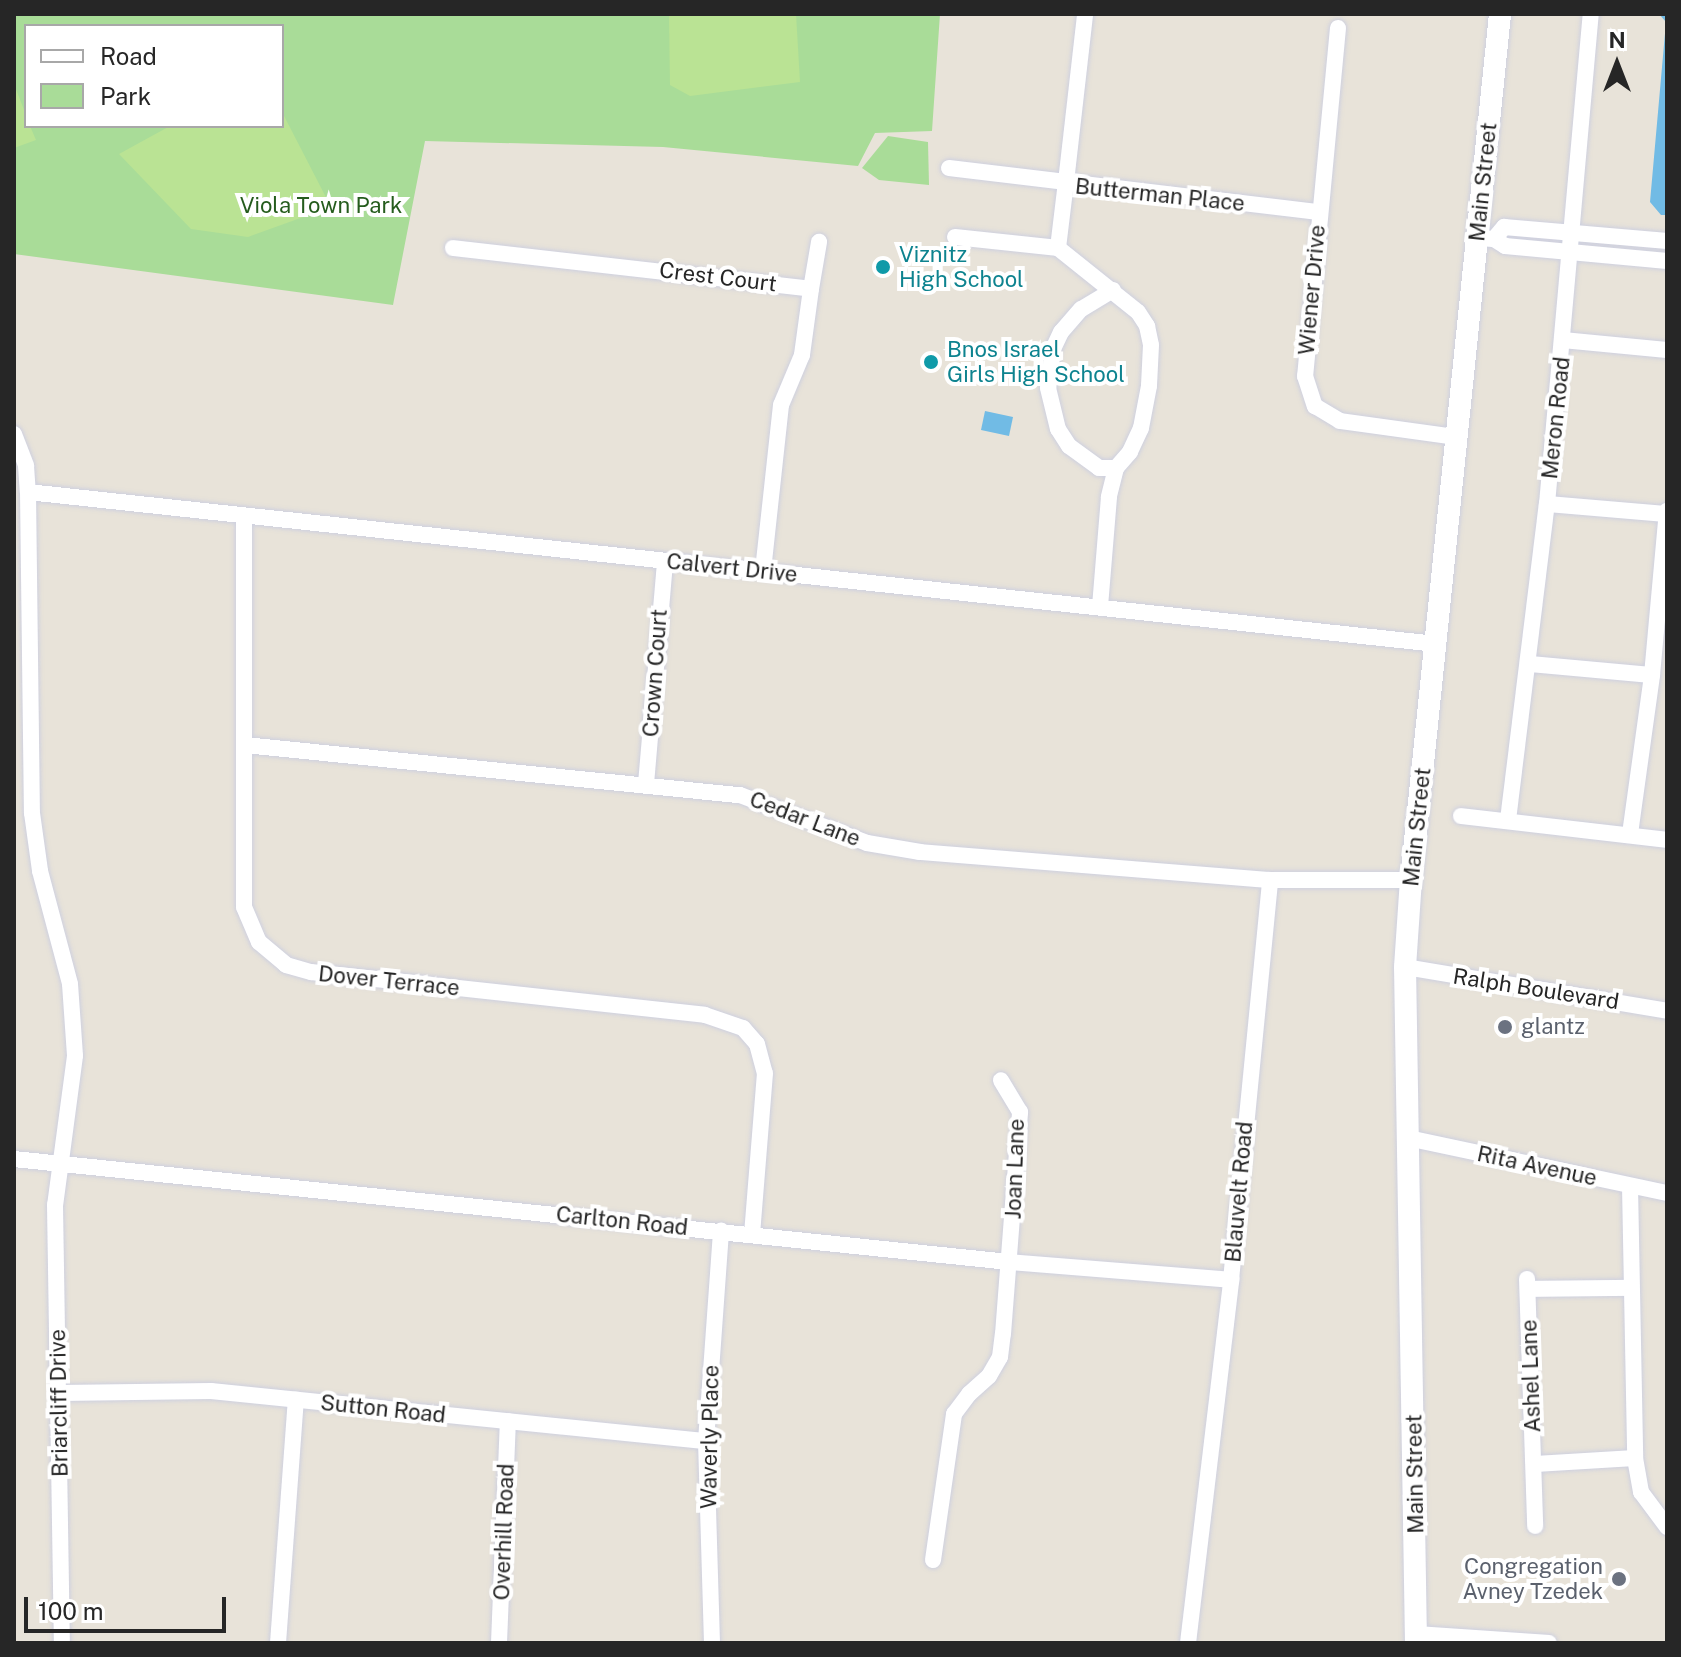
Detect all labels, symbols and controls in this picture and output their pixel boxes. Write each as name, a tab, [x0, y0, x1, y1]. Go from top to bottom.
legend	[24, 24, 284, 128]
north arrow	[1577, 24, 1657, 104]
text: N	[1608, 27, 1626, 53]
text: Road	[100, 42, 157, 70]
text: Park	[100, 82, 151, 110]
street label: Main Street	[1464, 121, 1502, 243]
street label: Butterman Place	[1074, 173, 1246, 217]
park label: Viola Town Park	[240, 193, 402, 219]
street label: Wiener Drive	[1293, 224, 1331, 356]
place label: Viznitz High School	[899, 241, 1024, 292]
street label: Crest Court	[658, 257, 778, 297]
marker: Viznitz High School	[874, 258, 892, 276]
place label: Bnos Israel Girls High School	[947, 336, 1125, 388]
marker: Bnos Israel Girls High School	[922, 353, 940, 371]
street label: Meron Road	[1536, 356, 1576, 480]
street label: Calvert Drive	[665, 548, 799, 588]
street label: Crown Court	[637, 608, 673, 738]
street label: Main Street	[1398, 766, 1436, 888]
street label: Cedar Lane	[746, 786, 864, 852]
street label: Dover Terrace	[317, 960, 461, 1002]
street label: Ralph Boulevard	[1451, 963, 1621, 1015]
place label: glantz	[1521, 1014, 1585, 1040]
marker: glantz	[1496, 1018, 1514, 1036]
street label: Joan Lane	[1000, 1118, 1030, 1220]
street label: Blauvelt Road	[1220, 1120, 1258, 1264]
street label: Rita Avenue	[1475, 1140, 1599, 1192]
street label: Carlton Road	[555, 1201, 689, 1241]
street label: Ashel Lane	[1516, 1319, 1546, 1433]
street label: Briarcliff Drive	[45, 1329, 73, 1477]
street label: Waverly Place	[696, 1365, 724, 1509]
street label: Sutton Road	[319, 1389, 447, 1429]
street label: Main Street	[1401, 1414, 1429, 1534]
street label: Overhill Road	[488, 1463, 520, 1601]
place label: Congregation Avney Tzedek	[1462, 1553, 1603, 1604]
marker: Congregation Avney Tzedek	[1610, 1570, 1628, 1588]
scale bar	[28, 1581, 230, 1631]
text: 100 m	[38, 1597, 104, 1625]

